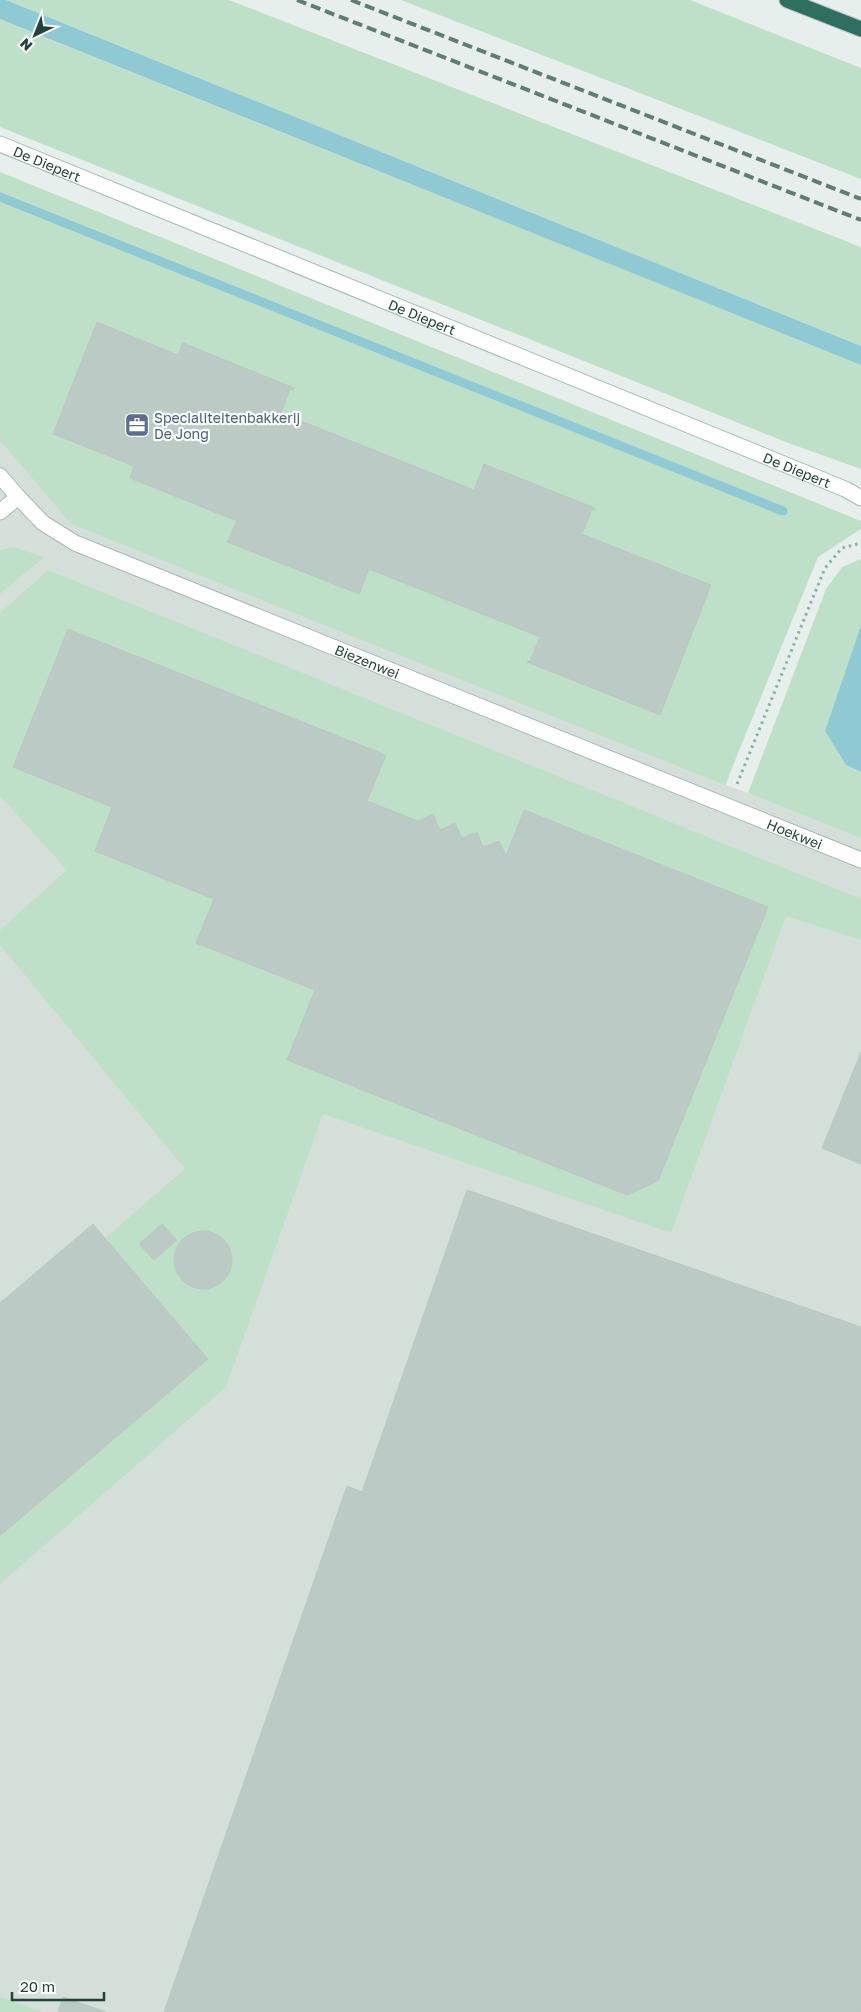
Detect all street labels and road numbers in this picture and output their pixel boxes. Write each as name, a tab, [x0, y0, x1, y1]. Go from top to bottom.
street label: De Diepert	[11, 142, 83, 185]
street label: De Diepert	[386, 295, 458, 338]
street label: De Diepert	[761, 448, 833, 491]
street label: Biezenwei	[333, 640, 402, 682]
street label: Hoekwei	[765, 815, 825, 852]

